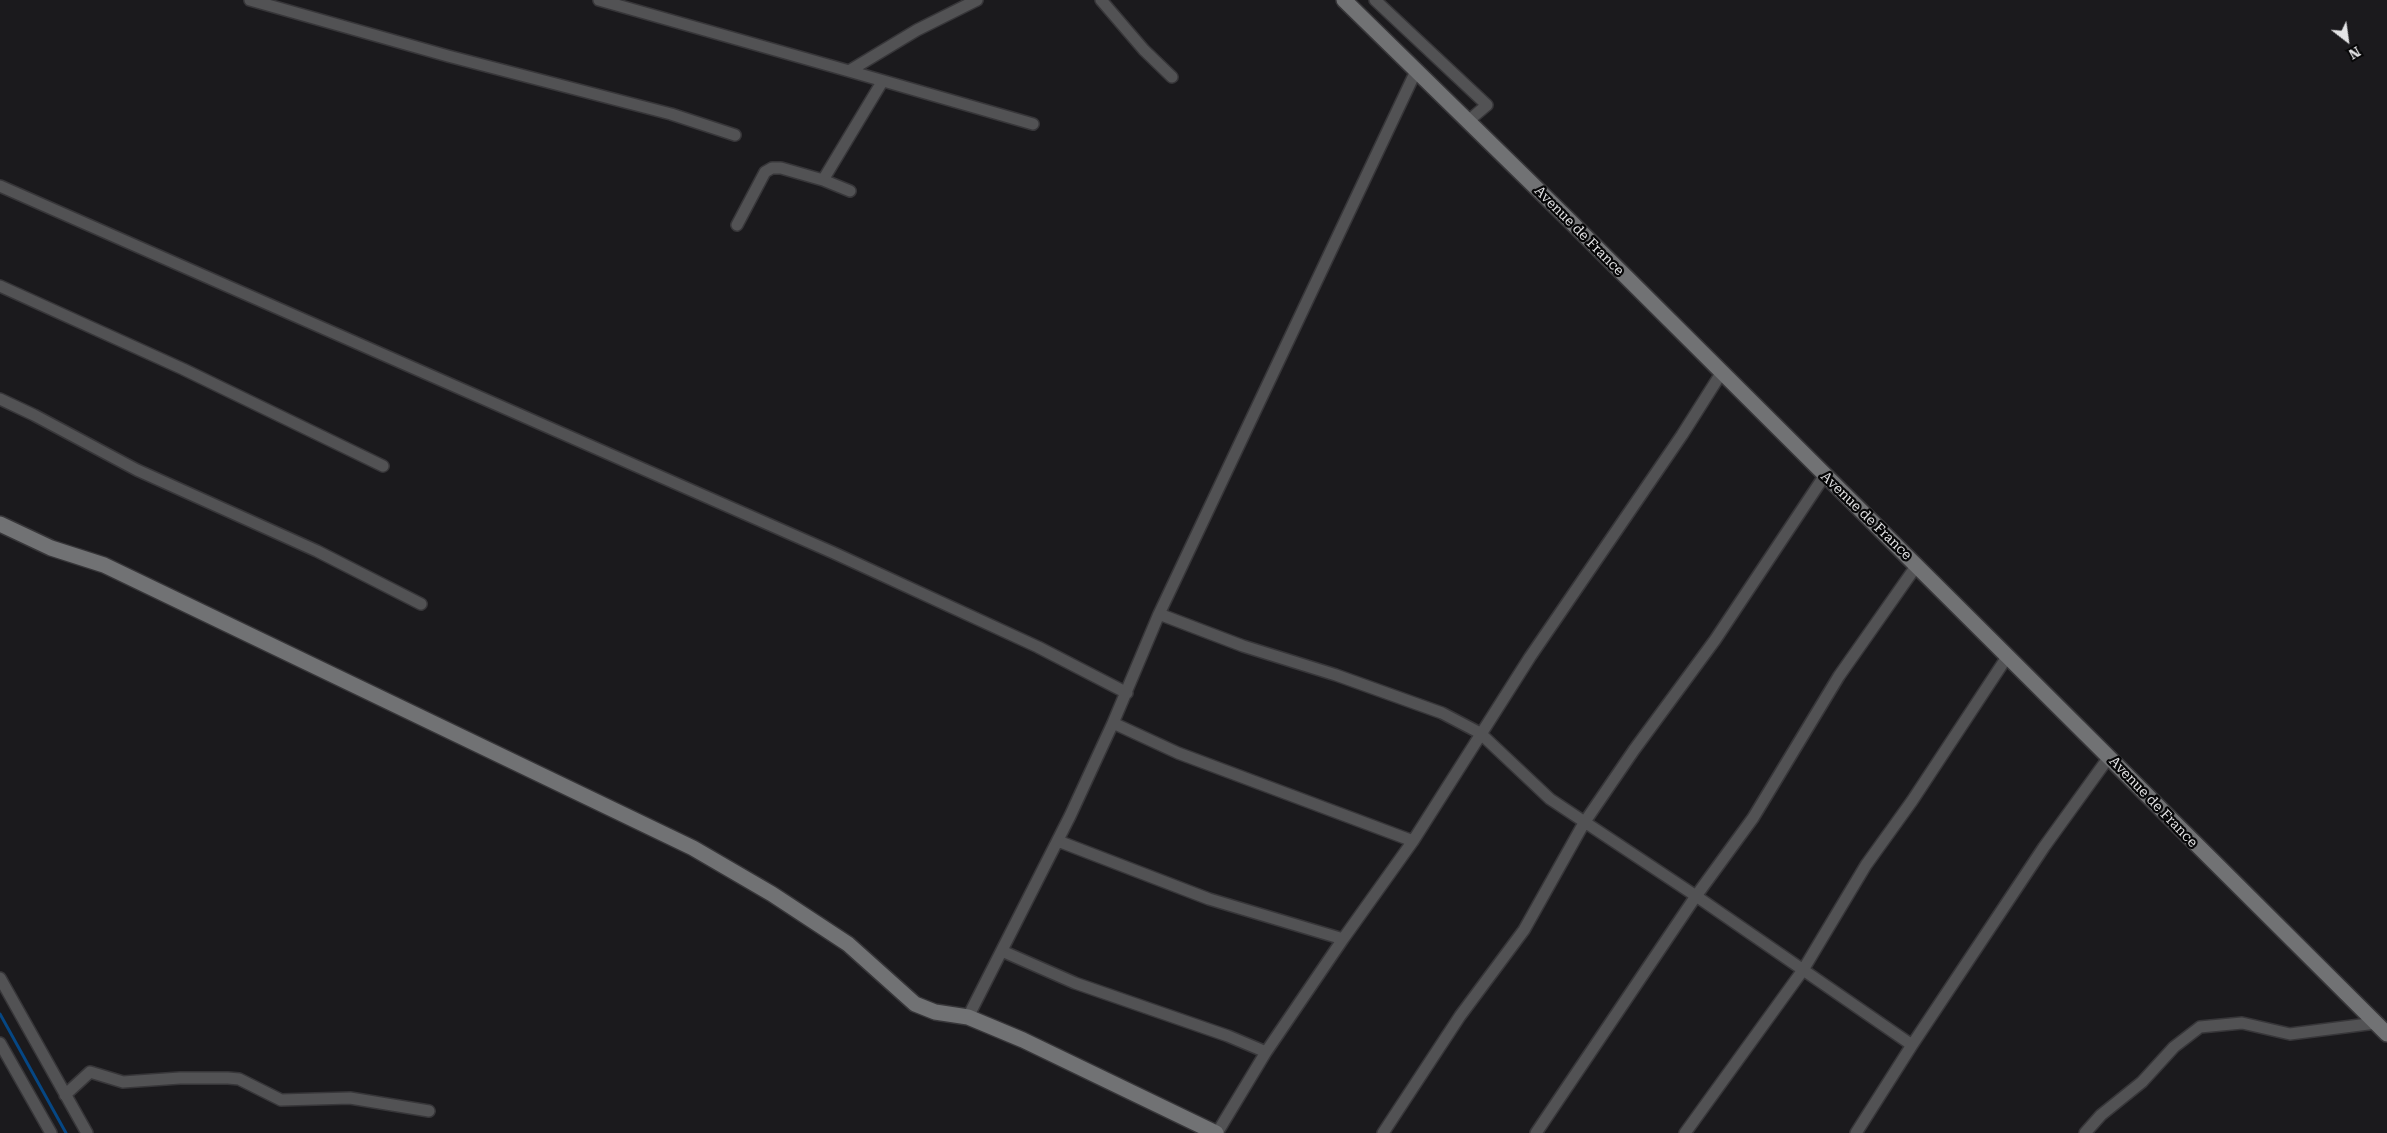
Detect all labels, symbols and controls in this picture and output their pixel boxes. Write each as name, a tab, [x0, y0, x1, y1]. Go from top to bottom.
north arrow	[2322, 15, 2372, 65]
text: N	[2346, 43, 2363, 63]
street label: Avenue de France	[1531, 183, 1627, 279]
street label: Avenue de France	[1817, 468, 1915, 564]
street label: Avenue de France	[2105, 753, 2201, 851]

